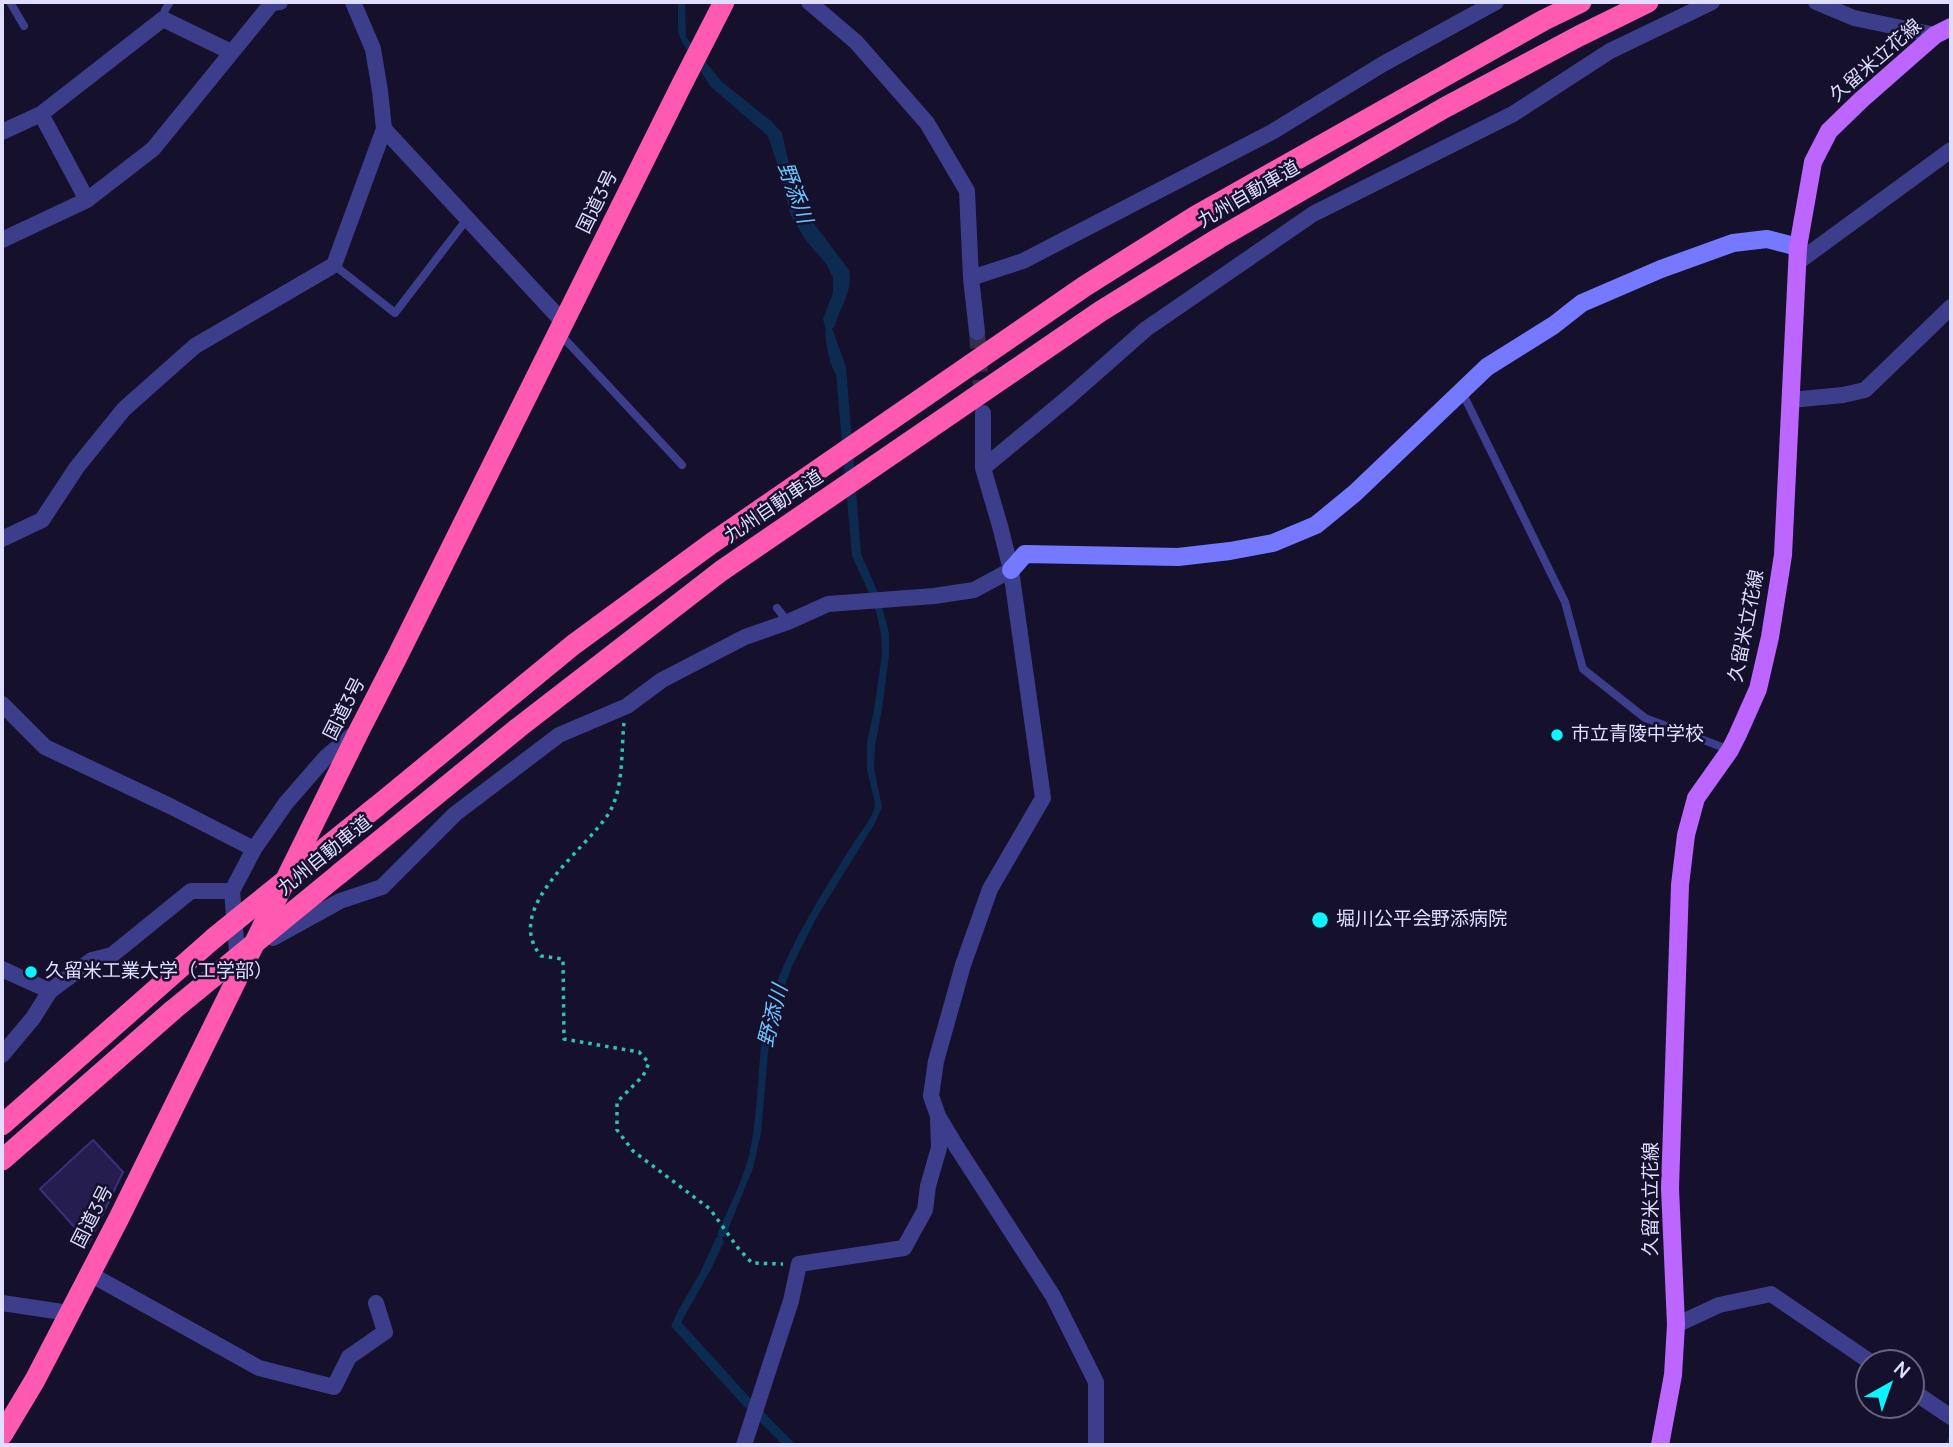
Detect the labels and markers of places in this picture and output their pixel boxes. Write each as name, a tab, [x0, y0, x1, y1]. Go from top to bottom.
place label: 市立青陵中学校	[1571, 724, 1704, 746]
marker: 市立青陵中学校	[1549, 727, 1565, 743]
place label: 堀川公平会野添病院	[1336, 909, 1507, 931]
marker: 堀川公平会野添病院	[1310, 910, 1330, 930]
place label: 久留米工業大学（工学部）	[45, 961, 273, 983]
marker: 久留米工業大学（工学部）	[23, 964, 39, 980]

